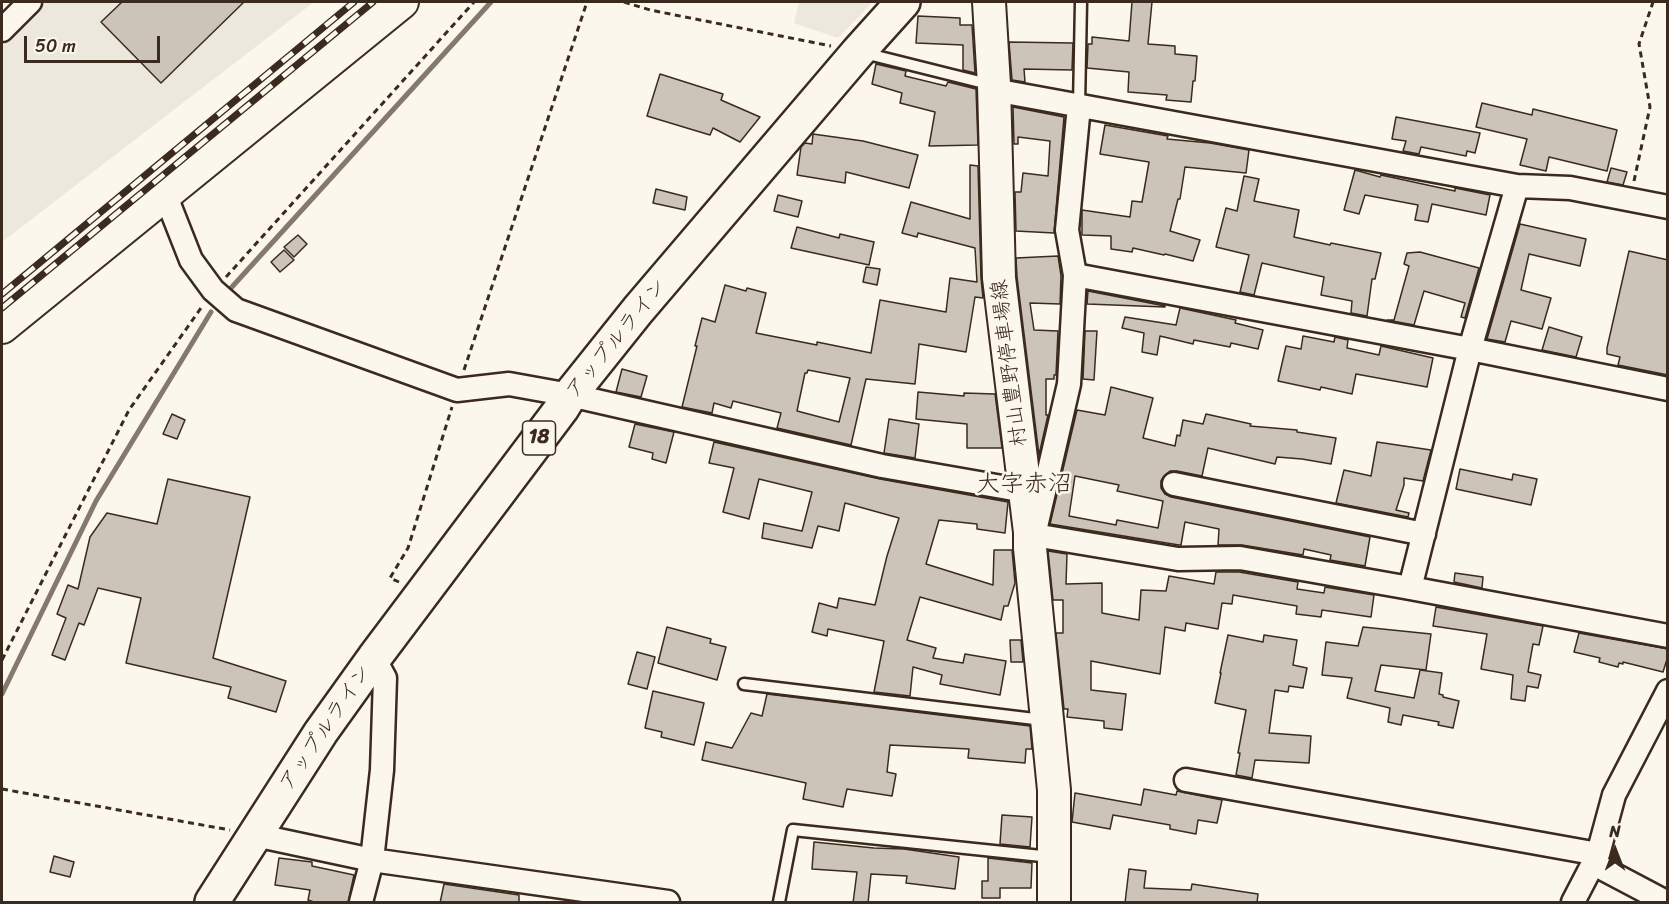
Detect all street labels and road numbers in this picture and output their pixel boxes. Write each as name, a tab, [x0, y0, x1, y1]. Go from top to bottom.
street label: アップルライン	[561, 274, 673, 404]
street label: 村山豊野停車場線	[987, 278, 1033, 448]
road number: 18	[522, 421, 556, 455]
street label: アップルライン	[274, 660, 378, 796]

